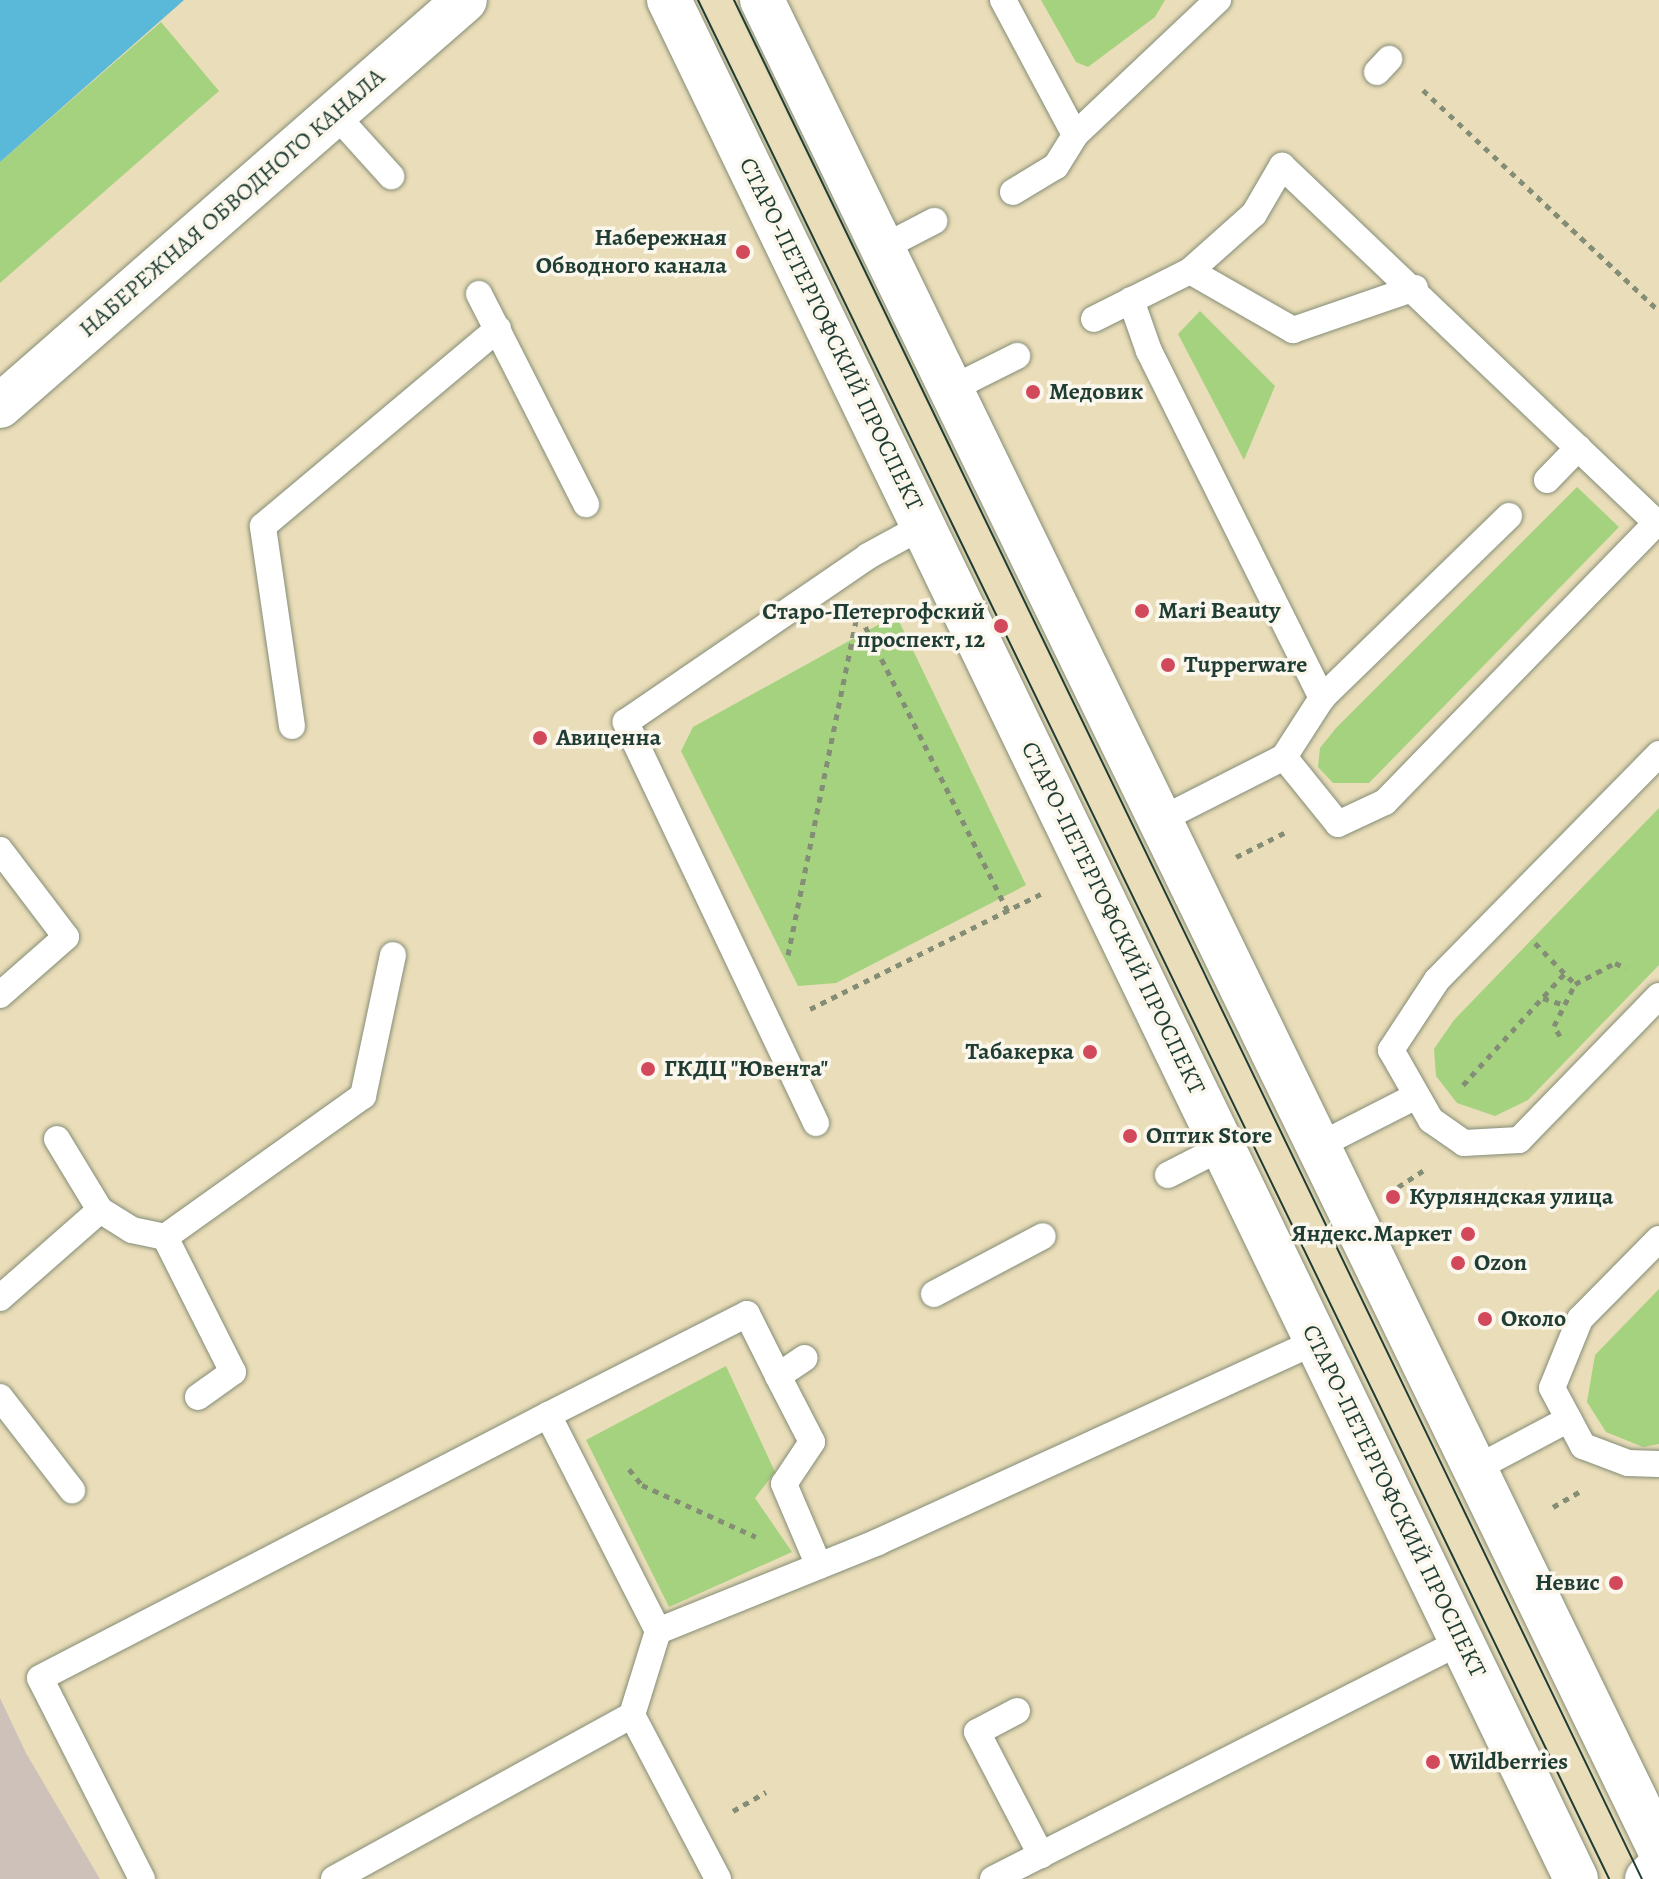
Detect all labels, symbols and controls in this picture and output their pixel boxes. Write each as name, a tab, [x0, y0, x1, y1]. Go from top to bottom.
street label: НАБЕРЕЖНАЯ ОБВОДНОГО КАНАЛА	[73, 62, 391, 344]
street label: СТАРО-ПЕТЕРГОФСКИЙ ПРОСПЕКТ	[733, 153, 929, 515]
place label: Набережная Обводного канала	[536, 224, 727, 280]
marker: Набережная Обводного канала	[734, 243, 752, 261]
place label: Медовик	[1049, 378, 1143, 406]
marker: Медовик	[1024, 383, 1042, 401]
place label: Mari Beauty	[1158, 597, 1280, 625]
place label: Старо-Петергофский проспект, 12	[762, 598, 985, 654]
marker: Mari Beauty	[1133, 602, 1151, 620]
marker: Старо-Петергофский проспект, 12	[992, 617, 1010, 635]
place label: Tupperware	[1184, 651, 1307, 679]
marker: Tupperware	[1159, 656, 1177, 674]
place label: Авиценна	[556, 724, 661, 752]
marker: Авиценна	[531, 729, 549, 747]
street label: СТАРО-ПЕТЕРГОФСКИЙ ПРОСПЕКТ	[1015, 737, 1211, 1099]
place label: Табакерка	[966, 1038, 1074, 1066]
marker: Табакерка	[1081, 1043, 1099, 1061]
place label: ГКДЦ "Ювента"	[664, 1055, 829, 1083]
marker: ГКДЦ "Ювента"	[639, 1060, 657, 1078]
place label: Оптик Store	[1146, 1122, 1272, 1150]
marker: Оптик Store	[1121, 1127, 1139, 1145]
place label: Курляндская улица	[1409, 1183, 1613, 1211]
marker: Курляндская улица	[1384, 1188, 1402, 1206]
place label: Яндекс.Маркет	[1291, 1220, 1452, 1248]
marker: Яндекс.Маркет	[1459, 1225, 1477, 1243]
place label: Ozon	[1474, 1249, 1527, 1277]
marker: Ozon	[1449, 1254, 1467, 1272]
place label: Около	[1501, 1305, 1566, 1333]
marker: Около	[1476, 1310, 1494, 1328]
street label: СТАРО-ПЕТЕРГОФСКИЙ ПРОСПЕКТ	[1296, 1320, 1492, 1682]
place label: Невис	[1535, 1569, 1600, 1597]
marker: Невис	[1607, 1574, 1625, 1592]
place label: Wildberries	[1449, 1748, 1568, 1776]
marker: Wildberries	[1424, 1753, 1442, 1771]

